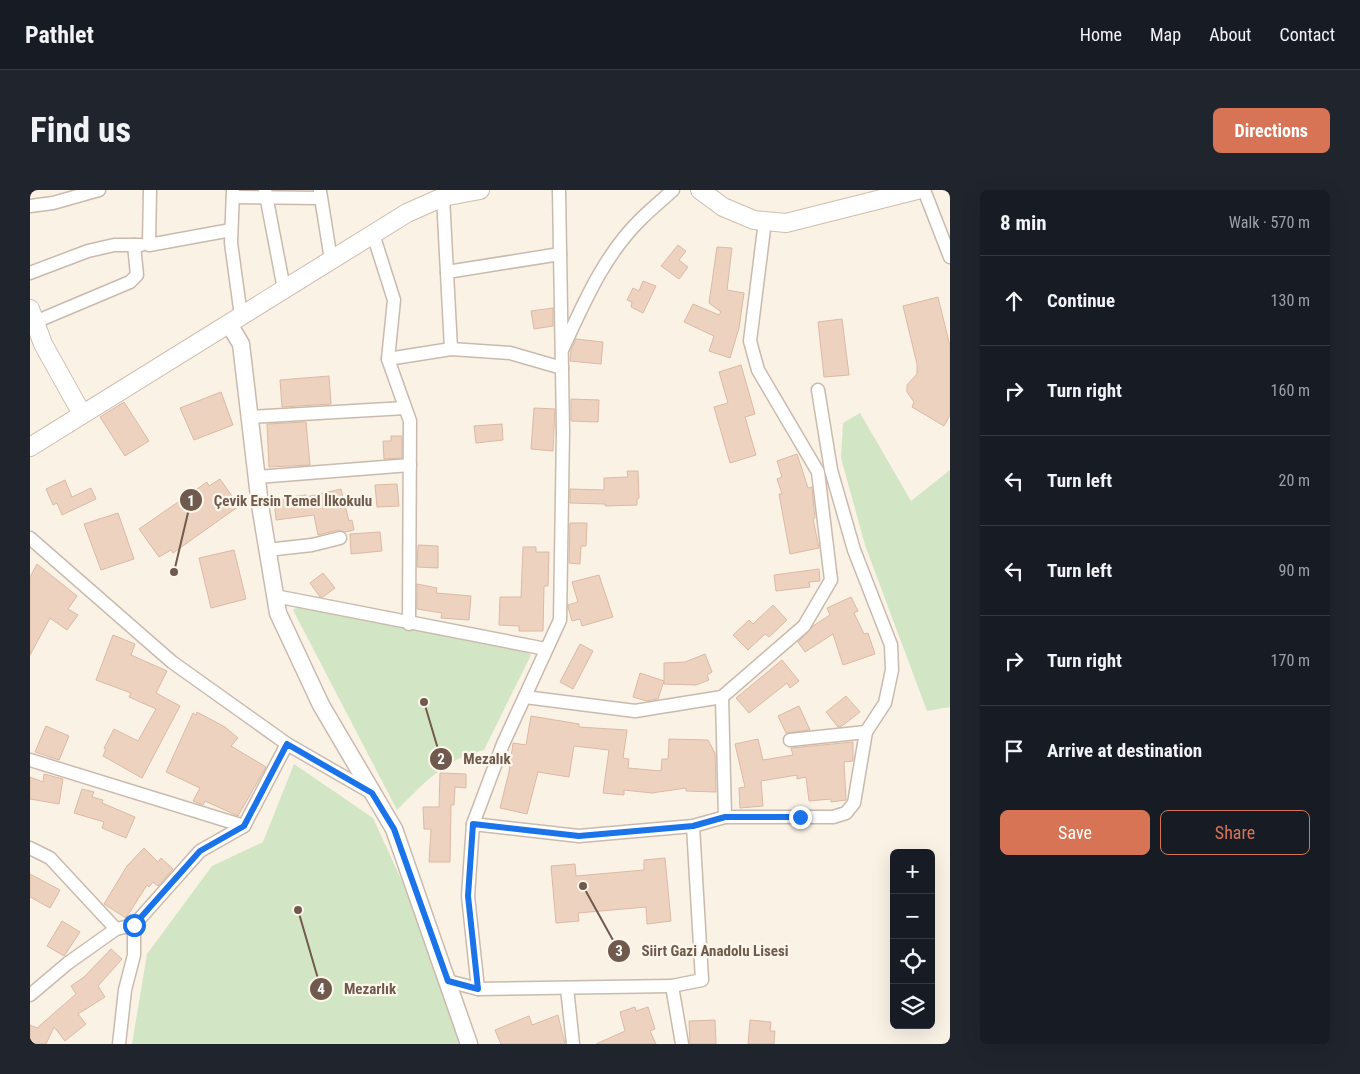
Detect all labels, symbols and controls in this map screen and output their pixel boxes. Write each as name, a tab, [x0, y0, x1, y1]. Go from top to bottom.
text: Pathlet	[25, 21, 94, 49]
text: Home	[1080, 24, 1122, 45]
text: Map	[1150, 24, 1181, 45]
text: About	[1209, 24, 1251, 45]
text: Contact	[1279, 24, 1335, 45]
button: Directions	[1213, 108, 1330, 153]
text: Find us	[30, 110, 131, 151]
text: 8 min	[1000, 211, 1047, 235]
text: Walk · 570 m	[1229, 213, 1310, 232]
icon: ahead	[1000, 287, 1028, 315]
text: Continue	[1047, 289, 1115, 312]
text: 130 m	[1271, 291, 1310, 310]
icon: right	[1000, 377, 1028, 405]
text: Turn right	[1047, 379, 1122, 402]
text: 160 m	[1271, 381, 1310, 400]
icon: left	[1000, 467, 1028, 495]
text: Turn left	[1047, 469, 1112, 492]
text: 20 m	[1278, 471, 1310, 490]
callout: Çevik Ersin Temel İlkokulu	[179, 485, 382, 515]
text: 1	[187, 492, 195, 510]
text: Çevik Ersin Temel İlkokulu	[214, 492, 372, 510]
icon: left	[1000, 557, 1028, 585]
text: Turn left	[1047, 559, 1112, 582]
text: 90 m	[1278, 561, 1310, 580]
icon: right	[1000, 647, 1028, 675]
text: Turn right	[1047, 649, 1122, 672]
text: 170 m	[1271, 651, 1310, 670]
icon: arrive	[1000, 737, 1028, 765]
text: Arrive at destination	[1047, 739, 1202, 762]
callout: Mezalık	[429, 744, 521, 774]
text: 2	[437, 750, 445, 768]
text: Mezalık	[463, 750, 511, 768]
route end	[789, 806, 812, 829]
button: Save	[1000, 810, 1150, 855]
button: Share	[1160, 810, 1310, 855]
map controls	[890, 849, 935, 1029]
button: +	[890, 849, 935, 894]
button: −	[890, 894, 935, 939]
route start	[123, 914, 146, 937]
callout: Siirt Gazi Anadolu Lisesi	[606, 936, 798, 966]
button: locate	[890, 939, 935, 984]
text: 3	[615, 942, 623, 960]
text: Siirt Gazi Anadolu Lisesi	[641, 942, 789, 960]
callout: Mezarlık	[309, 974, 406, 1004]
text: 4	[317, 980, 325, 998]
text: Mezarlık	[344, 980, 397, 998]
button: layers	[890, 984, 935, 1029]

